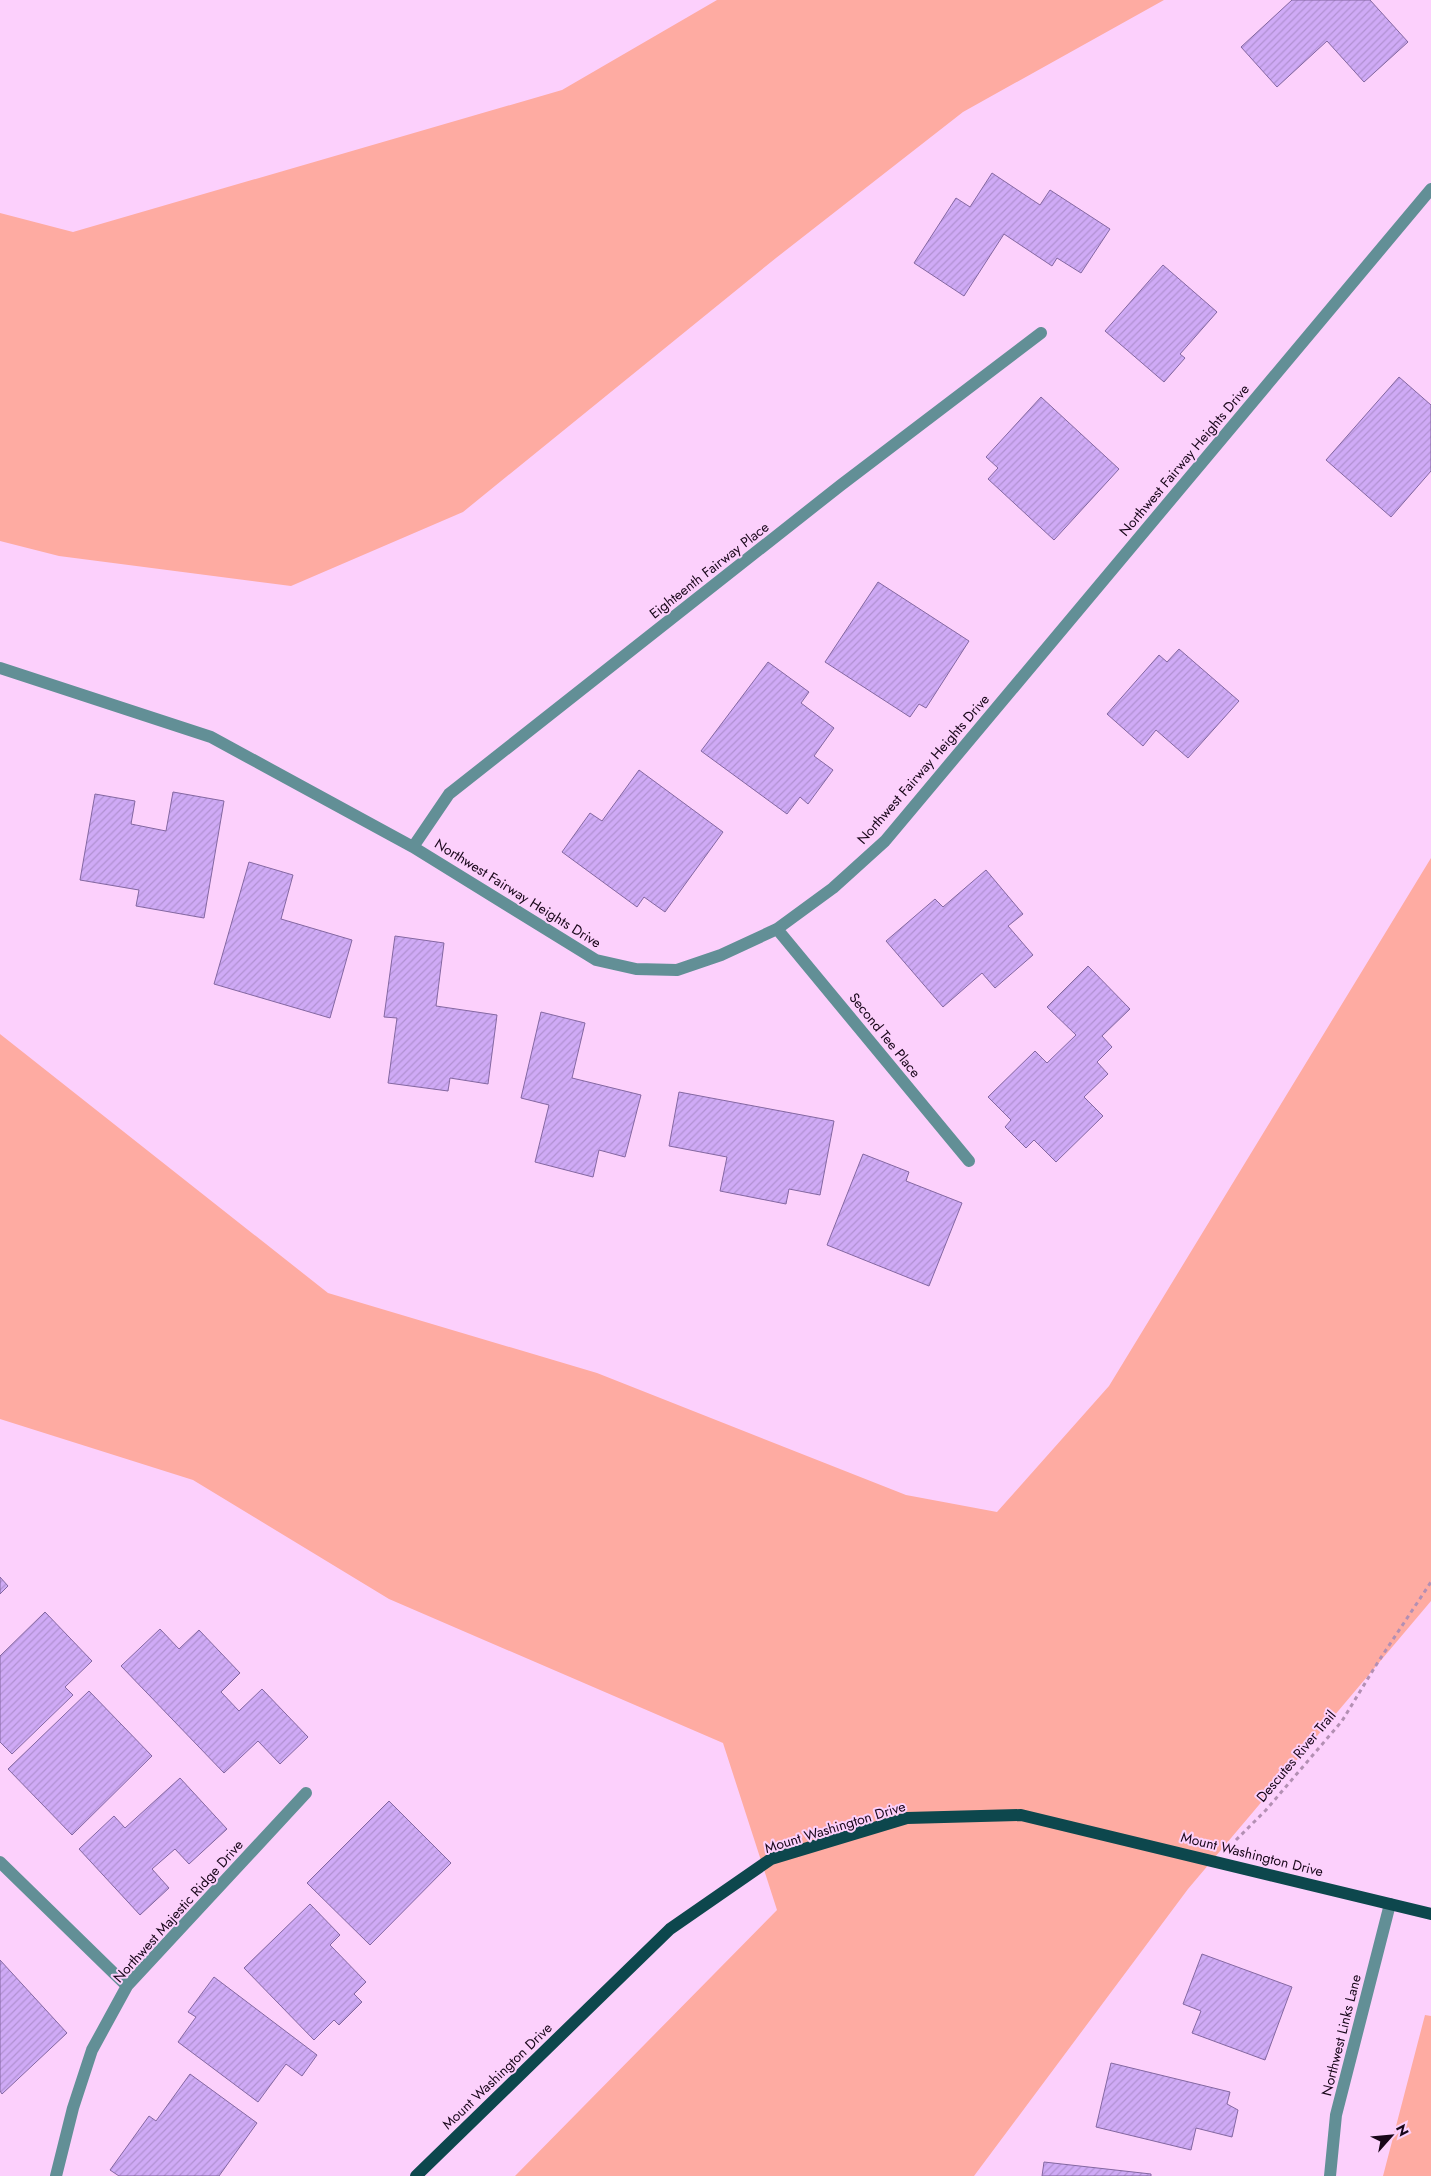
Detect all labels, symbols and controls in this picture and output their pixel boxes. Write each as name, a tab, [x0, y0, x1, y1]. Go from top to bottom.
street label: Northwest Fairway Heights Drive	[1114, 380, 1254, 540]
street label: Eighteenth Fairway Place	[645, 517, 773, 623]
street label: Northwest Fairway Heights Drive	[852, 690, 994, 848]
street label: Northwest Fairway Heights Drive	[431, 833, 605, 953]
street label: Second Tee Place	[844, 988, 926, 1082]
street label: Descutes River Trail	[1252, 1706, 1340, 1806]
street label: Mount Washington Drive	[762, 1796, 908, 1858]
street label: Mount Washington Drive	[1179, 1827, 1325, 1881]
street label: Northwest Majestic Ridge Drive	[108, 1835, 248, 1987]
street label: Northwest Links Lane	[1316, 1972, 1366, 2098]
street label: Mount Washington Drive	[438, 2018, 556, 2134]
north arrow	[1366, 2111, 1416, 2161]
text: N	[1391, 2121, 1414, 2140]

